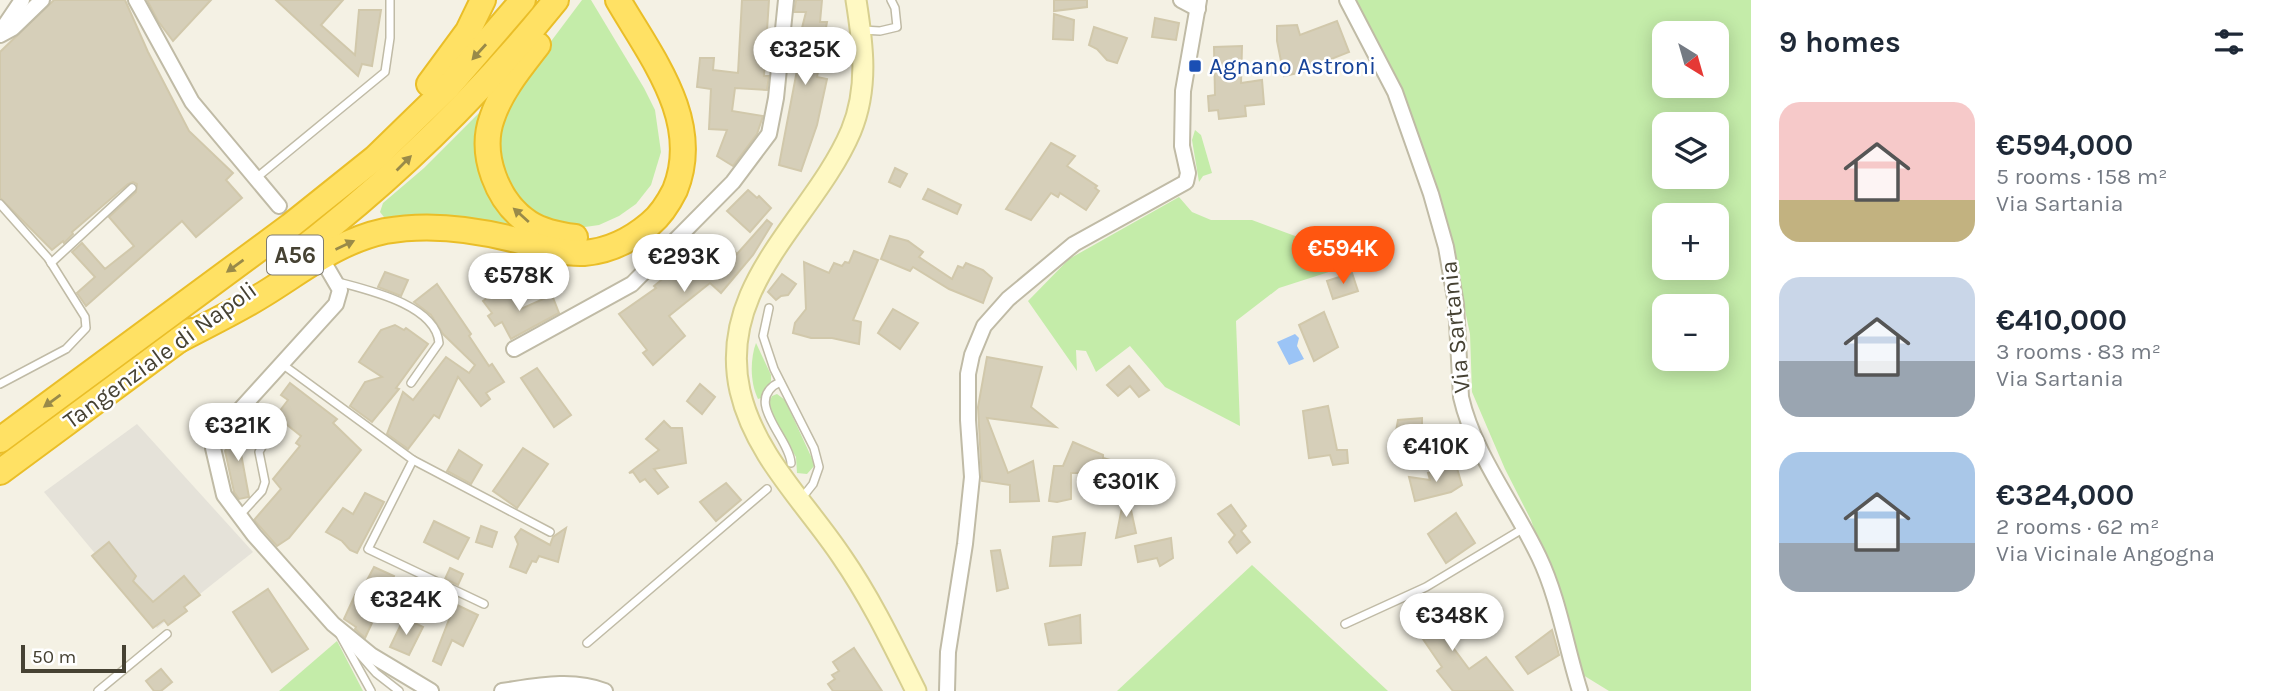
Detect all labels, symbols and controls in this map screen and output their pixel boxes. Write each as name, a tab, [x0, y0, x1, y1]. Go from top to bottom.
north arrow	[1652, 21, 1729, 98]
map controls	[1652, 21, 1729, 371]
icon: filters	[2210, 23, 2248, 61]
text: 9 homes	[1779, 24, 1901, 60]
pin: €325K	[756, 28, 854, 87]
text: €325K	[769, 36, 841, 63]
one-way arrow	[471, 43, 487, 61]
place label: Agnano Astroni	[1209, 52, 1376, 80]
marker: Agnano Astroni	[1187, 58, 1203, 74]
button: layers	[1652, 112, 1729, 189]
text: €594,000	[1996, 127, 2133, 163]
icon: home	[1835, 130, 1919, 214]
one-way arrow	[396, 155, 413, 172]
text: 5 rooms · 158 m²	[1996, 163, 2167, 190]
text: Via Sartania	[1996, 190, 2124, 217]
button: +	[1652, 203, 1729, 280]
one-way arrow	[512, 208, 529, 223]
pin: €594K	[1294, 226, 1392, 286]
pin: €293K	[635, 234, 733, 294]
text: €594K	[1308, 235, 1378, 262]
road number: A56	[267, 236, 323, 274]
one-way arrow	[335, 239, 355, 251]
text: €293K	[648, 243, 720, 270]
pin: €578K	[470, 254, 568, 313]
one-way arrow	[226, 259, 244, 273]
street label: Via Sartania	[1434, 259, 1476, 395]
text: €578K	[484, 262, 554, 289]
street label: Tangenziale di Napoli	[58, 275, 262, 435]
button: −	[1652, 294, 1729, 371]
text: €410,000	[1996, 302, 2127, 338]
icon: home	[1835, 305, 1919, 389]
text: 3 rooms · 83 m²	[1996, 338, 2161, 365]
text: Via Sartania	[1996, 365, 2124, 392]
one-way arrow	[43, 394, 61, 408]
pin: €321K	[189, 404, 287, 463]
text: €321K	[205, 412, 271, 439]
pin: €410K	[1387, 424, 1485, 484]
text: €410K	[1403, 433, 1469, 460]
pin: €301K	[1077, 460, 1175, 519]
text: €301K	[1093, 468, 1159, 495]
text: €324,000	[1996, 477, 2134, 513]
icon: home	[1835, 480, 1919, 564]
text: 2 rooms · 62 m²	[1996, 513, 2160, 540]
text: Via Vicinale Angogna	[1996, 540, 2215, 567]
pin: €324K	[357, 578, 455, 637]
text: €324K	[370, 586, 442, 613]
pin: €348K	[1403, 594, 1501, 653]
text: €348K	[1416, 602, 1488, 629]
scale bar	[21, 642, 126, 674]
text: 50 m	[32, 646, 76, 668]

